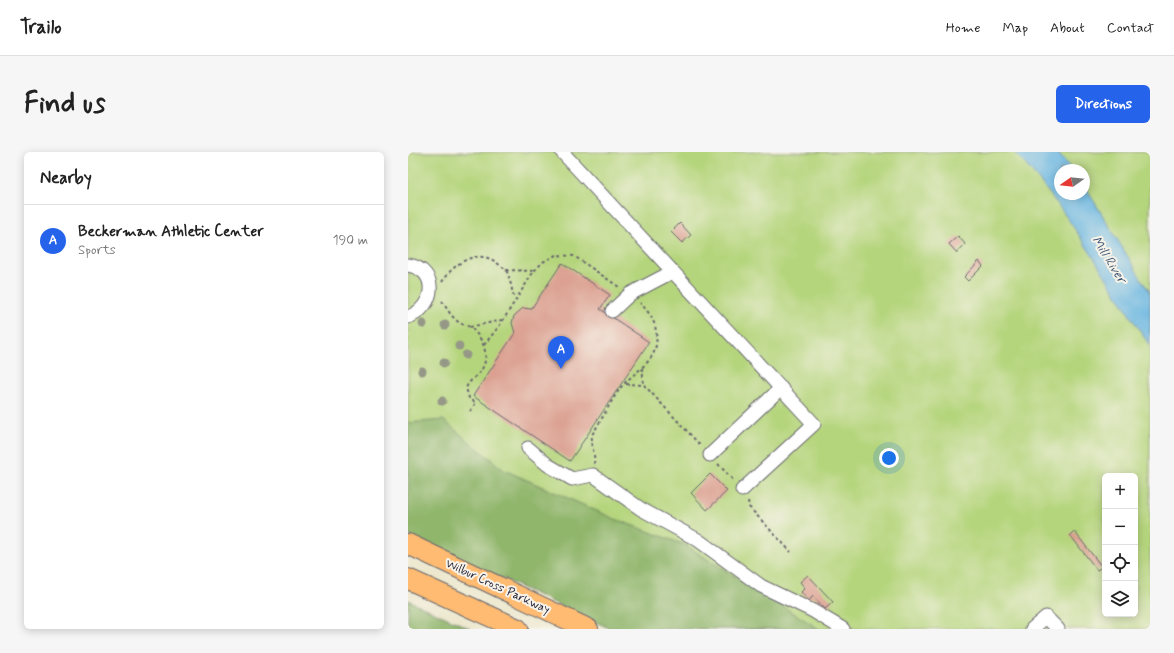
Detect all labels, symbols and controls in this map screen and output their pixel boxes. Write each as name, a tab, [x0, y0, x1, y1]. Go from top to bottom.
text: Trailo	[20, 15, 62, 40]
text: Home	[946, 19, 980, 37]
text: Map	[1002, 19, 1028, 37]
text: About	[1050, 19, 1085, 37]
text: Contact	[1107, 19, 1154, 37]
button: Directions	[1056, 85, 1150, 123]
text: Find us	[24, 86, 105, 123]
north arrow	[1054, 164, 1090, 200]
text: Nearby	[40, 167, 92, 189]
text: Beckerman Athletic Center	[78, 222, 263, 242]
text: A	[49, 232, 57, 249]
text: 190 m	[333, 232, 368, 249]
water label: Mill River	[1088, 233, 1131, 288]
text: Sports	[78, 242, 116, 259]
pin: A	[548, 336, 574, 369]
your location	[879, 448, 899, 468]
map controls	[1102, 473, 1138, 617]
button: +	[1102, 473, 1138, 509]
button: −	[1102, 509, 1138, 545]
button: locate	[1102, 545, 1138, 581]
street label: Wilbur Cross Parkway	[443, 556, 553, 618]
button: layers	[1102, 581, 1138, 617]

